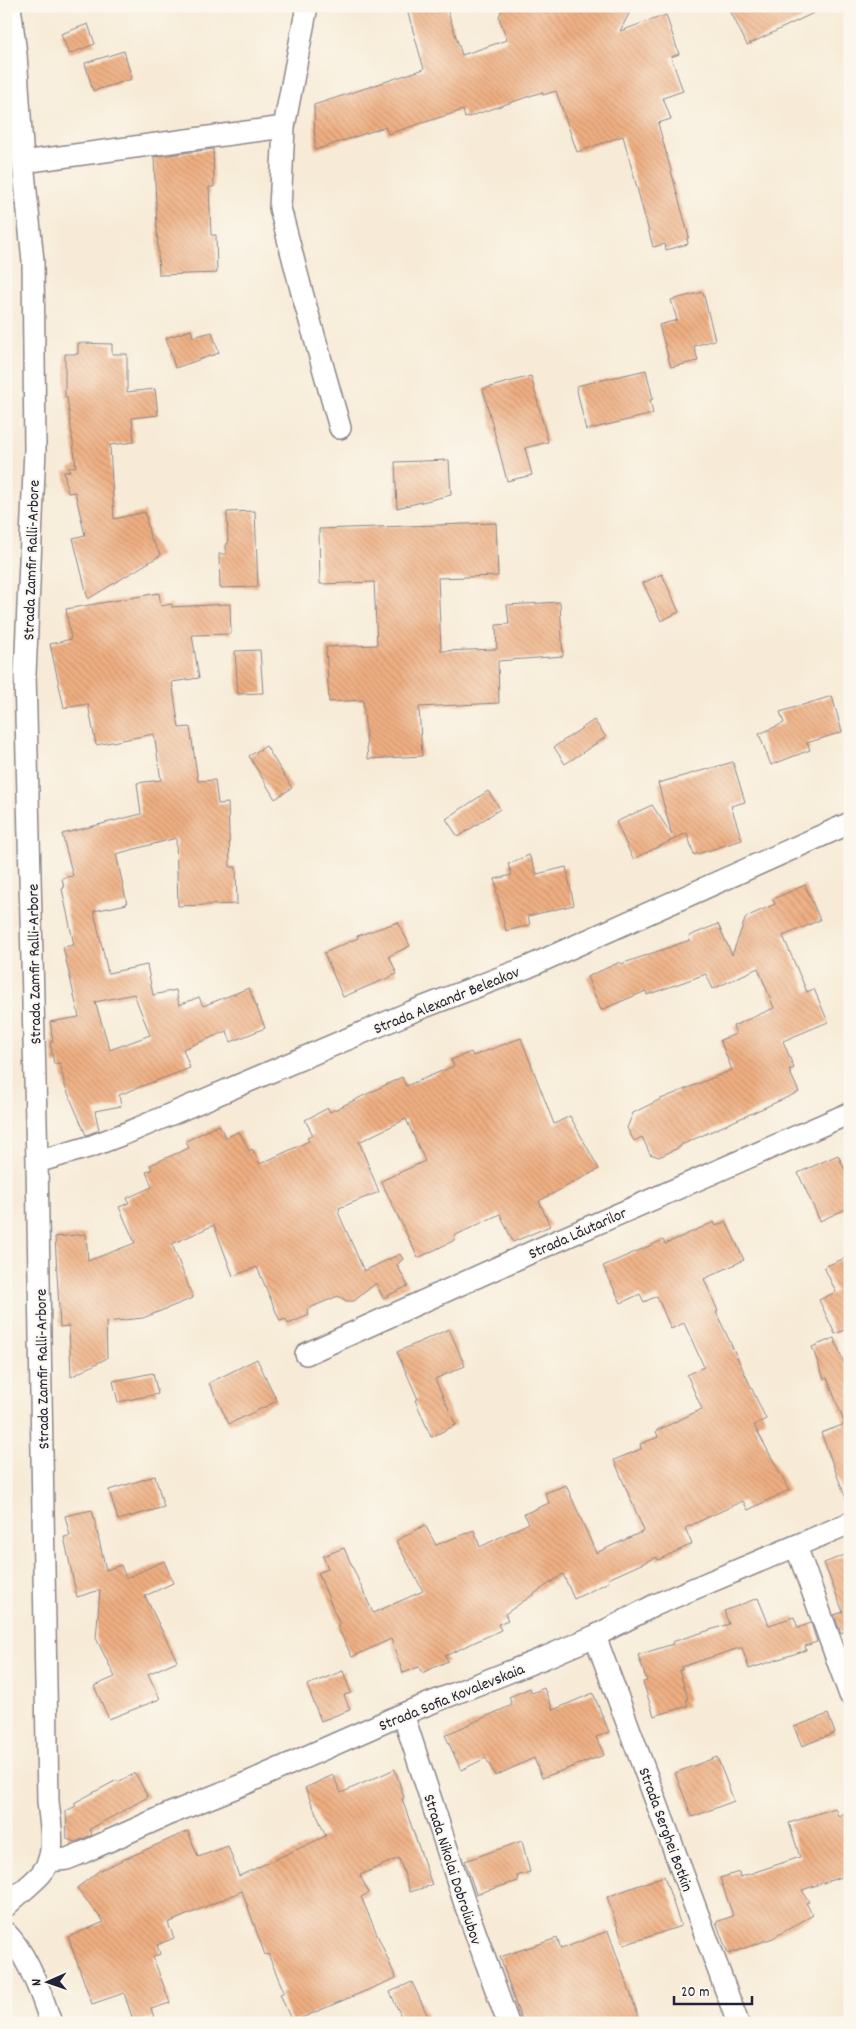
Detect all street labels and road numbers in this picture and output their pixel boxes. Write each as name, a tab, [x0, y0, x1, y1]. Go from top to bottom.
street label: Strada Zamfir Ralli-Arbore	[18, 479, 47, 641]
street label: Strada Zamfir Ralli-Arbore	[23, 883, 48, 1044]
street label: Strada Alexandr Beleakov	[370, 961, 524, 1041]
street label: Strada Lăutarilor	[525, 1202, 631, 1266]
street label: Strada Zamfir Ralli-Arbore	[31, 1288, 56, 1449]
street label: Strada Sofia Kovalevskaia	[376, 1658, 529, 1738]
street label: Strada Serghei Botkin	[632, 1765, 698, 1895]
street label: Strada Nikolai Dobroliubov	[416, 1791, 487, 1948]

